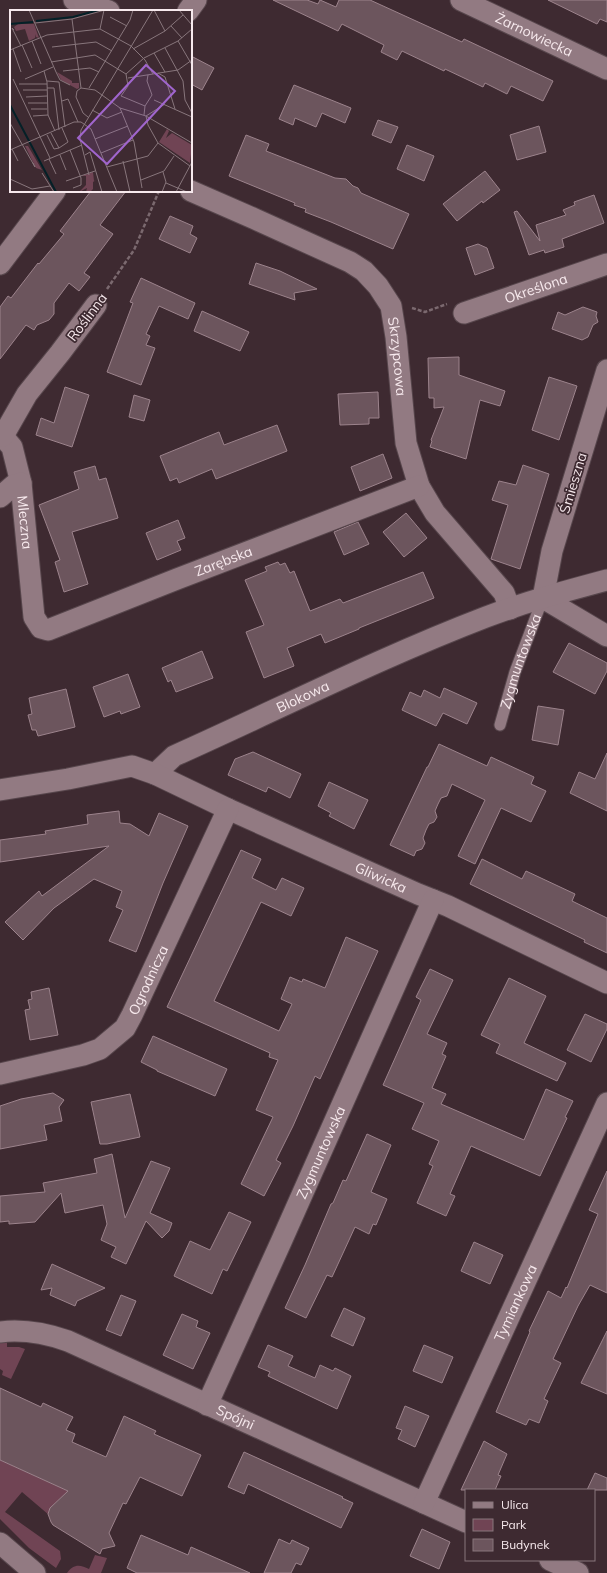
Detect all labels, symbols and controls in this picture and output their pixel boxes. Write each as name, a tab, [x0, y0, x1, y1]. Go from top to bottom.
street label: Żarnowiecka	[493, 9, 576, 61]
inset map	[10, 10, 192, 192]
street label: Określona	[502, 269, 570, 308]
street label: Roślinna	[63, 289, 111, 345]
street label: Skrzypcowa	[384, 316, 411, 397]
street label: Śmieszna	[555, 450, 591, 516]
street label: Mleczna	[13, 495, 36, 550]
street label: Zarębska	[192, 542, 255, 580]
street label: Zygmuntowska	[496, 611, 545, 711]
street label: Blokowa	[273, 677, 332, 717]
street label: Gliwicka	[352, 858, 410, 897]
street label: Ogrodnicza	[124, 942, 172, 1018]
street label: Zygmuntowska	[292, 1103, 349, 1202]
street label: Tymiankowa	[490, 1262, 541, 1344]
street label: Spójni	[213, 1401, 257, 1434]
legend	[465, 1489, 595, 1561]
text: Ulica	[501, 1497, 529, 1512]
text: Park	[501, 1517, 527, 1532]
text: Budynek	[501, 1537, 550, 1552]

